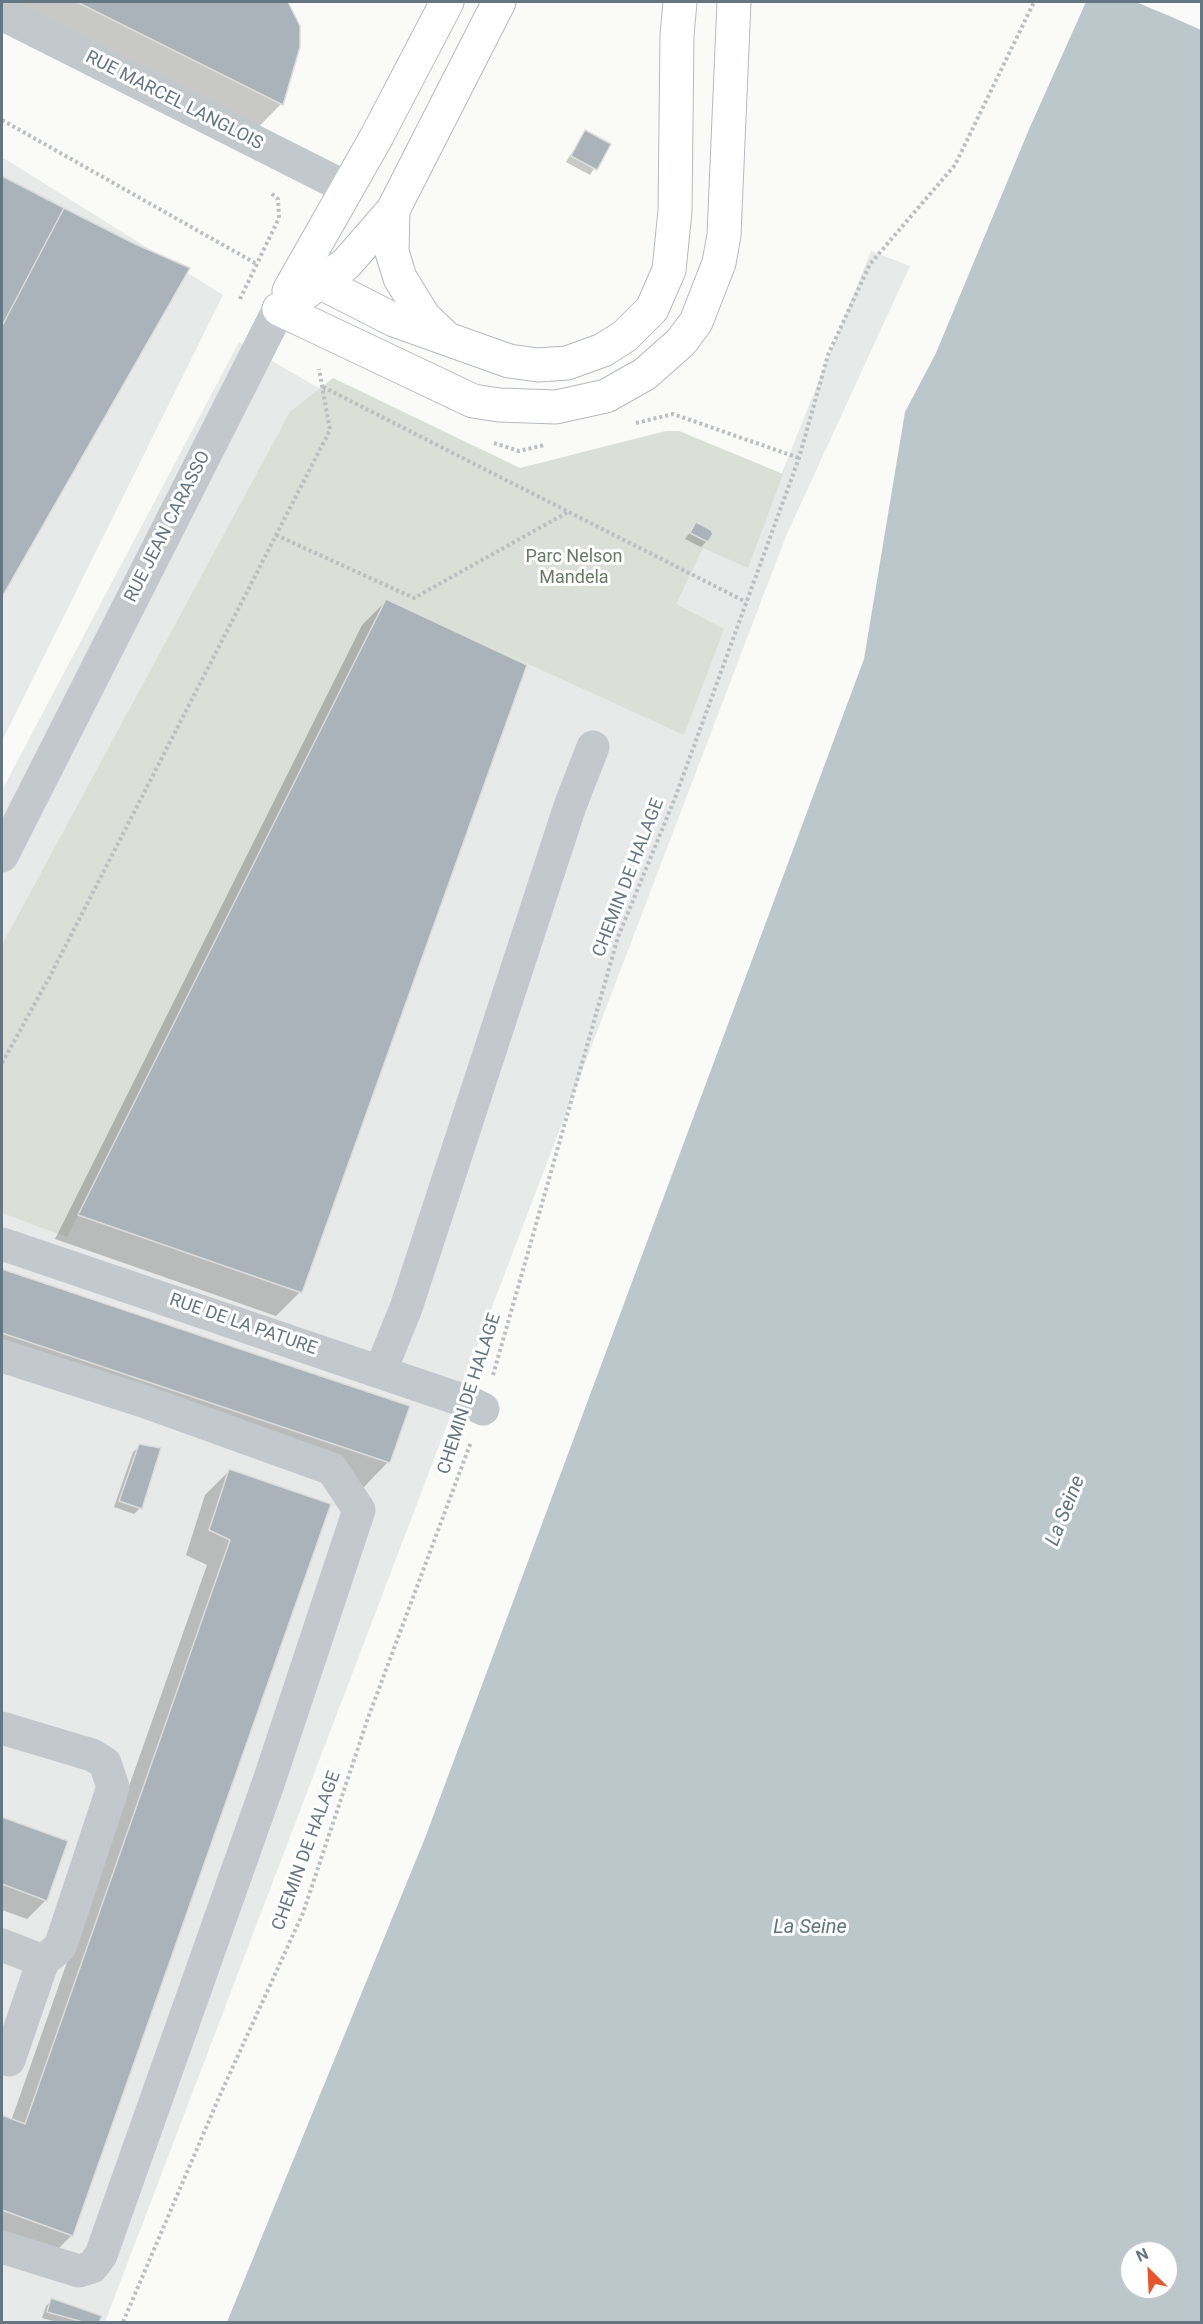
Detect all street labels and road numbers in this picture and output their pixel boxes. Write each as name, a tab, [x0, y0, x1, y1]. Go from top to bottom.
street label: RUE MARCEL LANGLOIS	[82, 47, 266, 155]
street label: RUE JEAN CARASSO	[121, 448, 215, 606]
street label: CHEMIN DE HALAGE	[589, 796, 669, 960]
street label: RUE DE LA PATURE	[166, 1290, 320, 1360]
street label: CHEMIN DE HALAGE	[434, 1311, 506, 1477]
street label: CHEMIN DE HALAGE	[268, 1768, 346, 1934]

